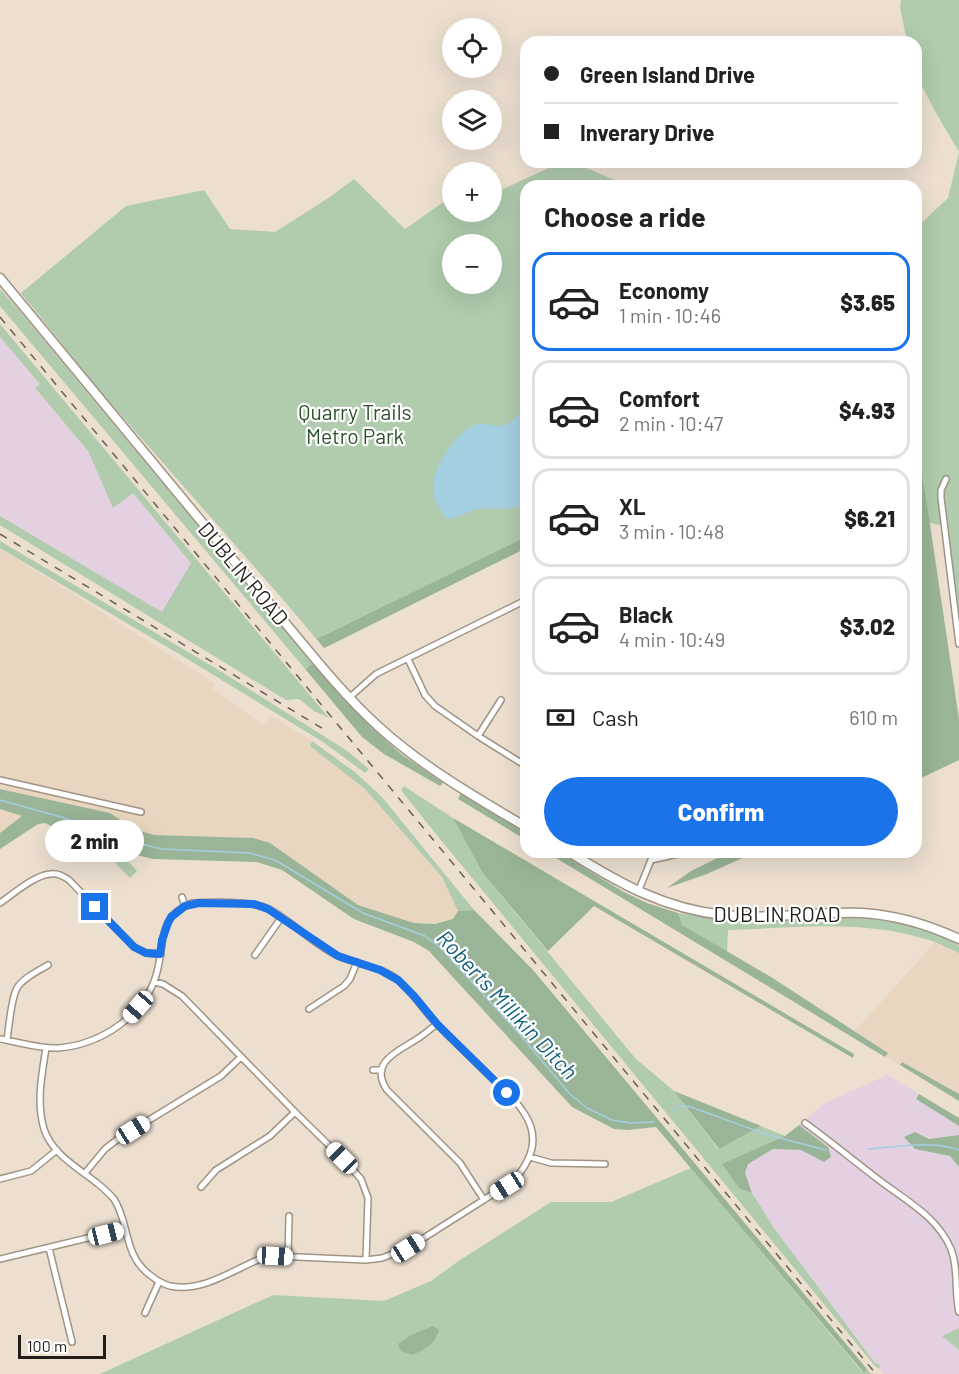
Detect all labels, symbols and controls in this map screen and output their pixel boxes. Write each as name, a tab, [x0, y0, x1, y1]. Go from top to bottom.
map controls	[442, 18, 502, 294]
button: locate	[442, 18, 502, 78]
text: Green Island Drive	[580, 61, 755, 87]
button: layers	[442, 90, 502, 150]
text: Inverary Drive	[580, 119, 715, 145]
button: +	[442, 162, 502, 222]
text: Choose a ride	[544, 200, 706, 232]
button: −	[442, 234, 502, 294]
icon: car	[547, 275, 601, 329]
text: Economy	[619, 277, 709, 303]
text: $3.65	[840, 289, 895, 315]
text: 1 min · 10:46	[619, 303, 721, 327]
icon: car	[547, 383, 601, 437]
text: Comfort	[619, 385, 700, 411]
text: $4.93	[839, 397, 895, 423]
park label: Quarry Trails Metro Park	[298, 399, 412, 448]
text: 2 min · 10:47	[619, 411, 723, 435]
icon: car	[547, 491, 601, 545]
text: XL	[619, 493, 645, 519]
text: $6.21	[844, 505, 895, 531]
street label: DUBLIN ROAD	[194, 516, 294, 630]
text: 3 min · 10:48	[619, 519, 724, 543]
icon: car	[547, 599, 601, 653]
text: Black	[619, 601, 673, 627]
text: $3.02	[840, 613, 895, 639]
text: 4 min · 10:49	[619, 627, 725, 651]
icon: cash	[544, 701, 577, 734]
text: Cash	[592, 704, 639, 730]
text: 610 m	[849, 705, 898, 729]
button: Confirm	[544, 777, 898, 846]
callout: 2 min	[46, 820, 144, 862]
text: 2 min	[70, 829, 119, 853]
route end	[81, 893, 108, 920]
street label: DUBLIN ROAD	[713, 901, 841, 926]
water label: Roberts Millikin Ditch	[432, 924, 584, 1084]
car	[119, 988, 157, 1026]
route start	[493, 1079, 520, 1106]
car	[113, 1113, 153, 1147]
car	[323, 1139, 361, 1177]
car	[487, 1169, 527, 1203]
car	[86, 1221, 126, 1247]
car	[388, 1231, 428, 1265]
car	[257, 1246, 293, 1266]
scale bar	[18, 1332, 106, 1360]
text: 100 m	[27, 1336, 67, 1355]

